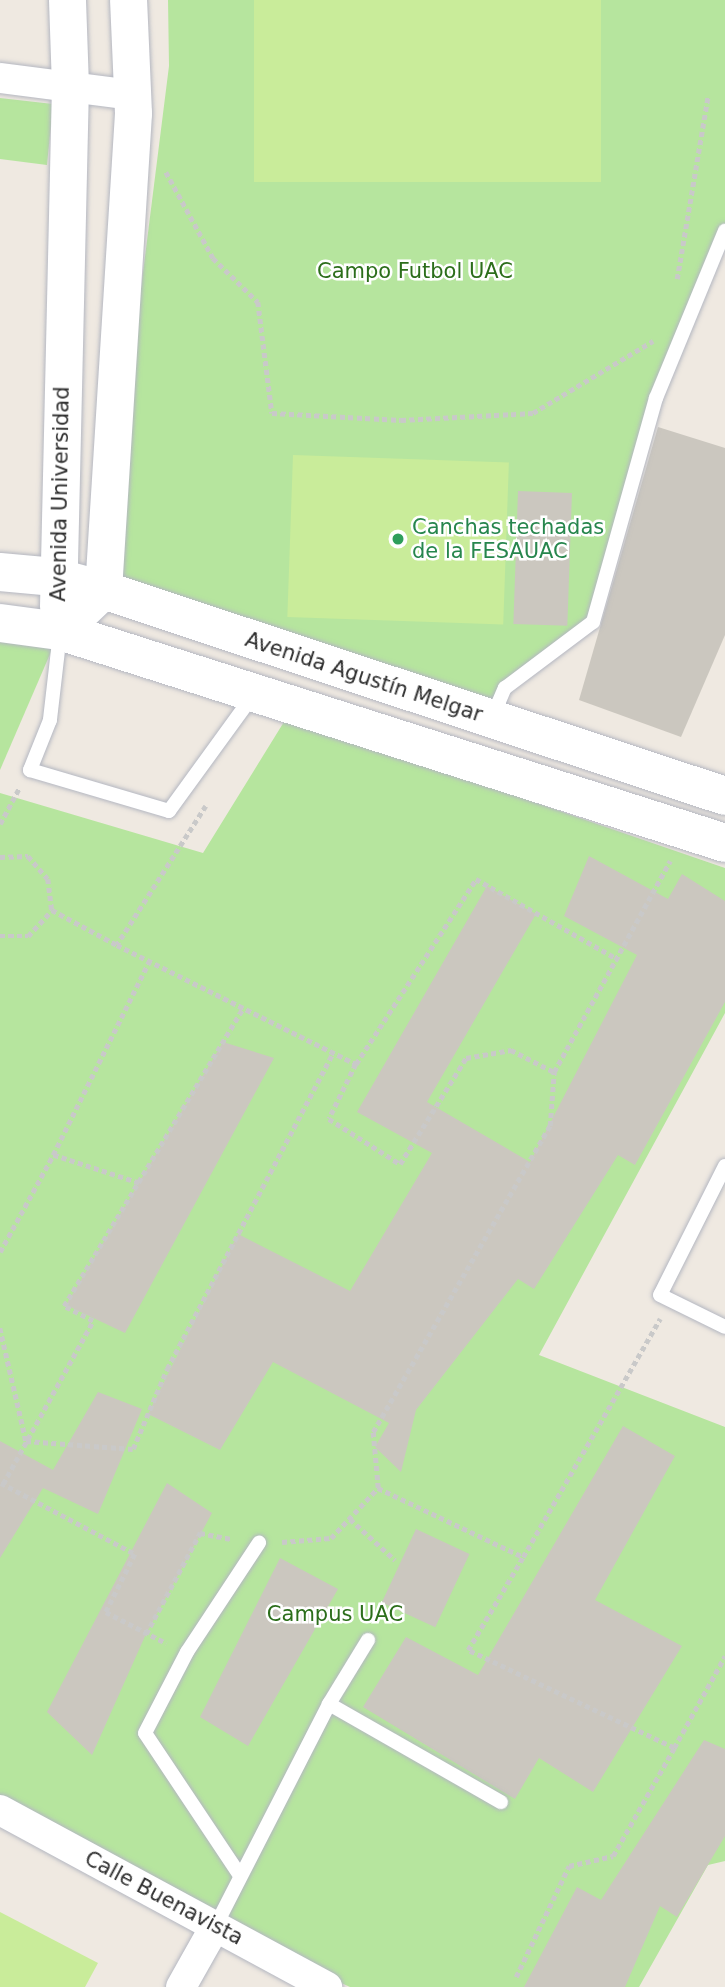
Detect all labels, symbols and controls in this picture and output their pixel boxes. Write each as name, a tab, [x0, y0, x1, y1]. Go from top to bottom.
park label: Campo Futbol UAC	[317, 258, 513, 284]
street label: Avenida Universidad	[46, 386, 74, 602]
place label: Canchas techadas de la FESAUAC	[412, 514, 604, 564]
marker: Canchas techadas de la FESAUAC	[390, 531, 406, 547]
street label: Avenida Agustín Melgar	[242, 627, 486, 727]
park label: Campus UAC	[267, 1601, 403, 1627]
street label: Calle Buenavista	[80, 1846, 248, 1950]

